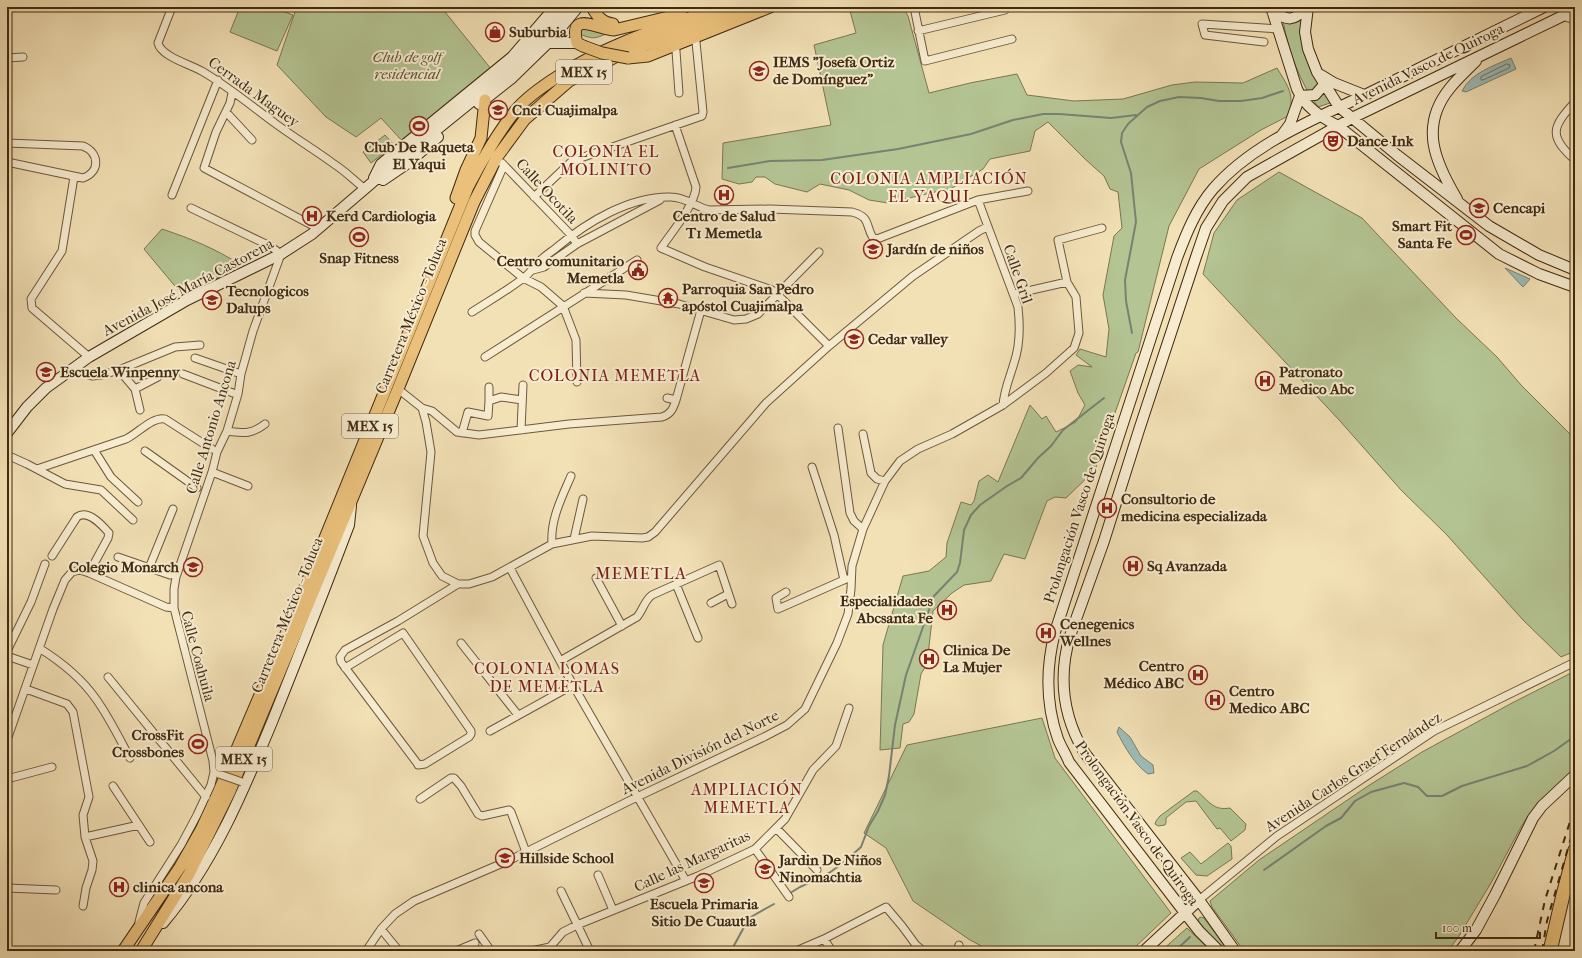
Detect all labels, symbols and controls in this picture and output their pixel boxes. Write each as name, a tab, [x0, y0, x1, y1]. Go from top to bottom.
street label: Avenida Vasco de Quiroga	[1348, 19, 1508, 109]
shop icon: Suburbia	[484, 21, 506, 43]
place label: Suburbia	[509, 23, 568, 41]
park label: Club de golf residencial	[372, 48, 445, 83]
street label: Cerrada Maguey	[205, 53, 304, 132]
place label: IEMS "Josefa Ortiz de Domínguez"	[773, 53, 895, 88]
road number: MEX 15	[556, 60, 612, 84]
school or university icon: IEMS "Josefa Ortiz de Domínguez"	[748, 60, 770, 82]
school or university icon: Cnci Cuajimalpa	[487, 99, 509, 121]
place label: Cnci Cuajimalpa	[512, 101, 618, 119]
sports icon: Club De Raqueta El Yaqui	[408, 115, 430, 137]
theatre icon: Dance Ink	[1322, 130, 1344, 152]
place label: Dance Ink	[1347, 132, 1415, 150]
place label: Club De Raqueta El Yaqui	[364, 138, 475, 173]
district label: COLONIA EL MOLINITO	[553, 142, 659, 179]
street label: Calle Ocotila	[512, 155, 583, 228]
district label: COLONIA AMPLIACIÓN EL YAQUI	[830, 168, 1028, 206]
hospital icon: Centro de Salud T1 Memetla	[713, 184, 735, 206]
school or university icon: Cencapi	[1468, 197, 1490, 219]
place label: Cencapi	[1493, 199, 1546, 217]
hospital icon: Kerd Cardiologia	[301, 205, 323, 227]
place label: Kerd Cardiologia	[326, 207, 437, 225]
place label: Centro de Salud T1 Memetla	[673, 207, 776, 242]
place label: Smart Fit Santa Fe	[1392, 217, 1453, 252]
sports icon: Smart Fit Santa Fe	[1455, 224, 1477, 246]
sports icon: Snap Fitness	[348, 226, 370, 248]
street label: Avenida José María Castorena	[99, 234, 277, 340]
street label: Carretera México - Toluca	[372, 235, 451, 396]
school or university icon: Jardín de niños	[862, 238, 884, 260]
place label: Jardín de niños	[885, 240, 984, 258]
street label: Calle Gril	[999, 242, 1037, 306]
place label: Snap Fitness	[319, 249, 399, 267]
place label: Centro comunitario Memetla	[497, 252, 625, 287]
public building icon: Centro comunitario Memetla	[627, 259, 649, 281]
place label: Parroquia San Pedro apóstol Cuajimalpa	[682, 280, 814, 315]
place label: Tecnologicos Dalups	[225, 282, 309, 317]
temple icon: Parroquia San Pedro apóstol Cuajimalpa	[657, 287, 679, 309]
school or university icon: Tecnologicos Dalups	[201, 289, 223, 311]
school or university icon: Cedar valley	[843, 328, 865, 350]
place label: Cedar valley	[868, 330, 949, 348]
street label: Calle Antonio Ancona	[182, 357, 240, 496]
school or university icon: Escuela Winpenny	[35, 361, 57, 383]
place label: Escuela Winpenny	[60, 363, 181, 381]
place label: Patronato Medico Abc	[1278, 363, 1354, 398]
district label: COLONIA MEMETLA	[529, 366, 701, 385]
hospital icon: Patronato Medico Abc	[1254, 370, 1276, 392]
street label: Prolongación Vasco de Quiroga	[1040, 409, 1119, 606]
road number: MEX 15	[342, 414, 398, 438]
place label: Consultorio de medicina especializada	[1120, 490, 1268, 525]
hospital icon: Consultorio de medicina especializada	[1096, 497, 1118, 519]
street label: Carretera México - Toluca	[248, 534, 327, 695]
hospital icon: Sq Avanzada	[1122, 555, 1144, 577]
school or university icon: Colegio Monarch	[182, 556, 204, 578]
place label: Sq Avanzada	[1147, 557, 1228, 575]
place label: Colegio Monarch	[69, 558, 180, 576]
district label: MEMETLA	[595, 563, 687, 583]
place label: Especialidades Abcsanta Fe	[840, 592, 934, 627]
hospital icon: Especialidades Abcsanta Fe	[936, 599, 958, 621]
street label: Calle Coahuila	[177, 609, 219, 704]
place label: Cenegenics Wellnes	[1059, 615, 1135, 650]
hospital icon: Cenegenics Wellnes	[1035, 622, 1057, 644]
place label: Clinica De La Mujer	[943, 641, 1011, 676]
hospital icon: Clinica De La Mujer	[918, 648, 940, 670]
place label: Centro Médico ABC	[1103, 657, 1184, 692]
district label: COLONIA LOMAS DE MEMETLA	[474, 659, 620, 696]
hospital icon: Centro Médico ABC	[1187, 664, 1209, 686]
place label: Centro Medico ABC	[1228, 682, 1310, 717]
hospital icon: Centro Medico ABC	[1204, 689, 1226, 711]
street label: Avenida División del Norte	[617, 706, 782, 798]
street label: Avenida Carlos Graef Fernández	[1260, 708, 1445, 836]
place label: CrossFit Crossbones	[112, 726, 185, 761]
sports icon: CrossFit Crossbones	[187, 733, 209, 755]
street label: Prolongación Vasco de Quiroga	[1071, 737, 1203, 910]
road number: MEX 15	[216, 747, 272, 771]
district label: AMPLIACIÓN MEMETLA	[690, 779, 803, 817]
street label: Calle las Margaritas	[631, 826, 753, 896]
school or university icon: Hillside School	[494, 847, 516, 869]
place label: Hillside School	[519, 849, 615, 867]
place label: Jardin De Niños Ninomachtia	[777, 851, 882, 886]
school or university icon: Jardin De Niños Ninomachtia	[754, 858, 776, 880]
school or university icon: Escuela Primaria Sitio De Cuautla	[693, 872, 715, 894]
hospital icon: clinica ancona	[108, 876, 130, 898]
place label: clinica ancona	[133, 878, 224, 896]
place label: Escuela Primaria Sitio De Cuautla	[650, 895, 759, 930]
scale bar	[1436, 914, 1540, 940]
text: 100 m	[1442, 921, 1472, 935]

